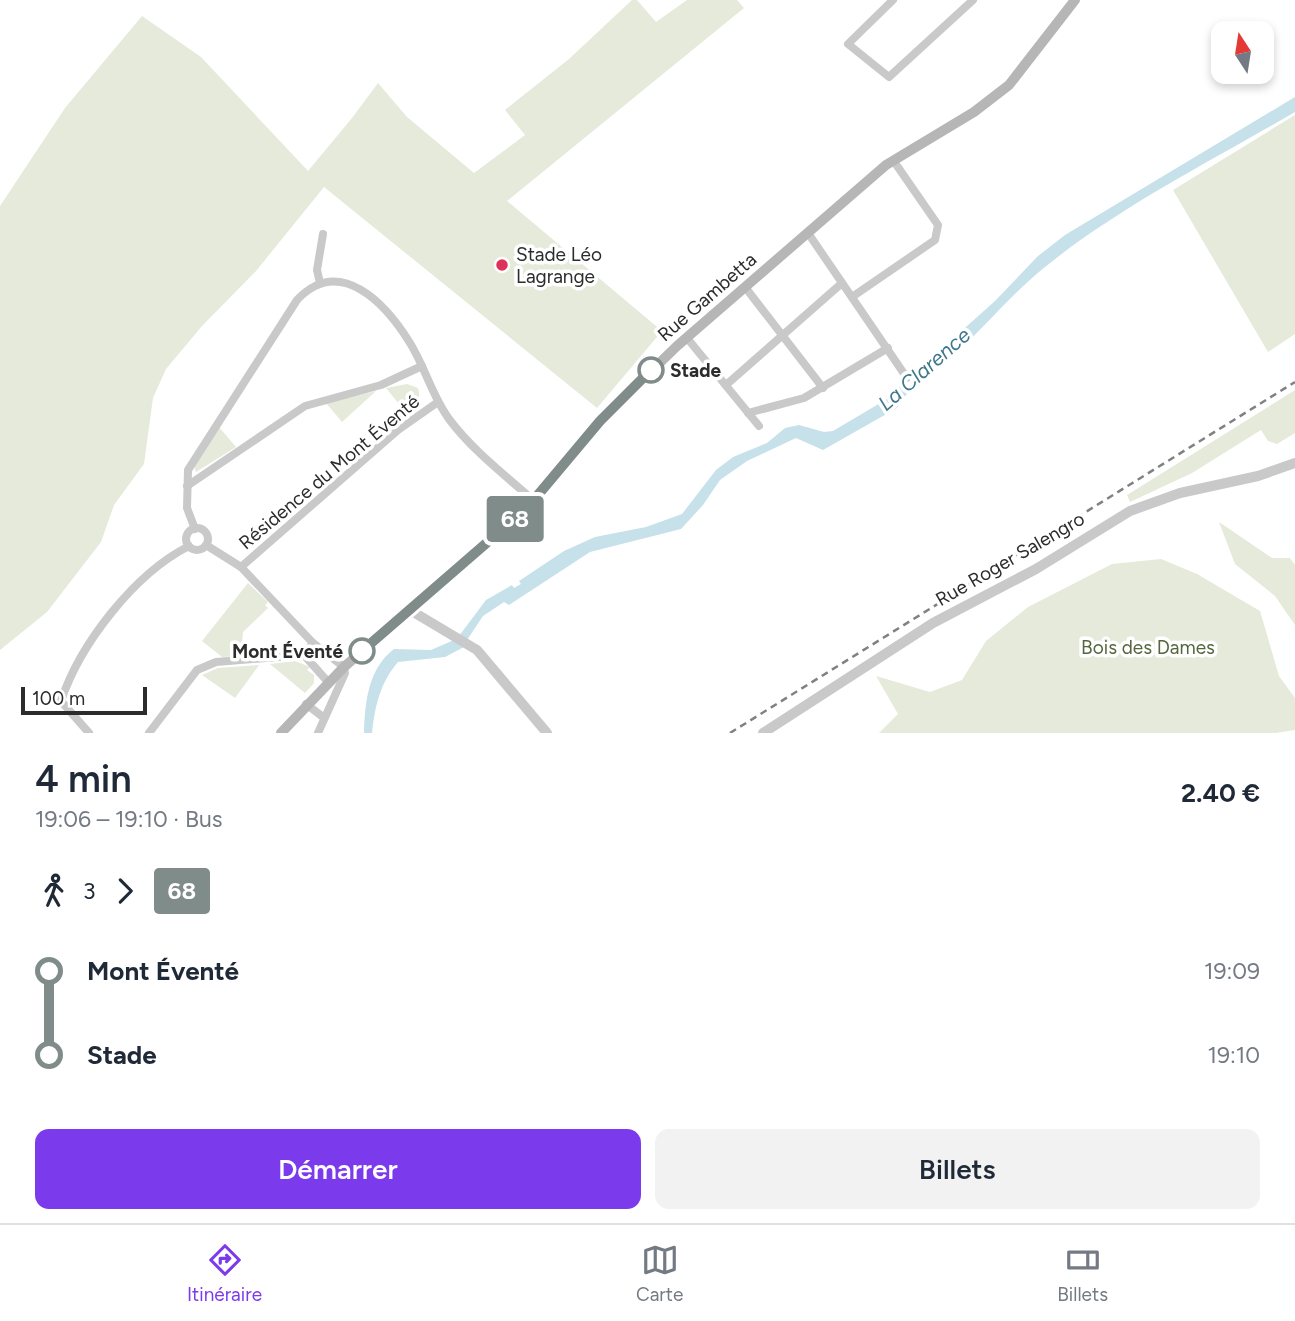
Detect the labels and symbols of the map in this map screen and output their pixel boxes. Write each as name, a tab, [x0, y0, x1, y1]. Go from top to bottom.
north arrow	[1211, 21, 1274, 84]
place label: Stade Léo Lagrange	[516, 243, 602, 288]
street label: Rue Gambetta	[653, 248, 761, 346]
marker: Stade Léo Lagrange	[494, 257, 510, 273]
water label: La Clarence	[873, 322, 976, 416]
marker: Stade	[638, 357, 664, 383]
place label: Stade	[670, 359, 721, 382]
street label: Résidence du Mont Éventé	[234, 390, 424, 554]
line badge: 68	[484, 496, 546, 542]
street label: Rue Roger Salengro	[931, 507, 1089, 611]
park label: Bois des Dames	[1081, 636, 1215, 659]
marker: Mont Éventé	[349, 638, 375, 664]
place label: Mont Éventé	[232, 640, 343, 663]
scale bar	[21, 684, 147, 716]

